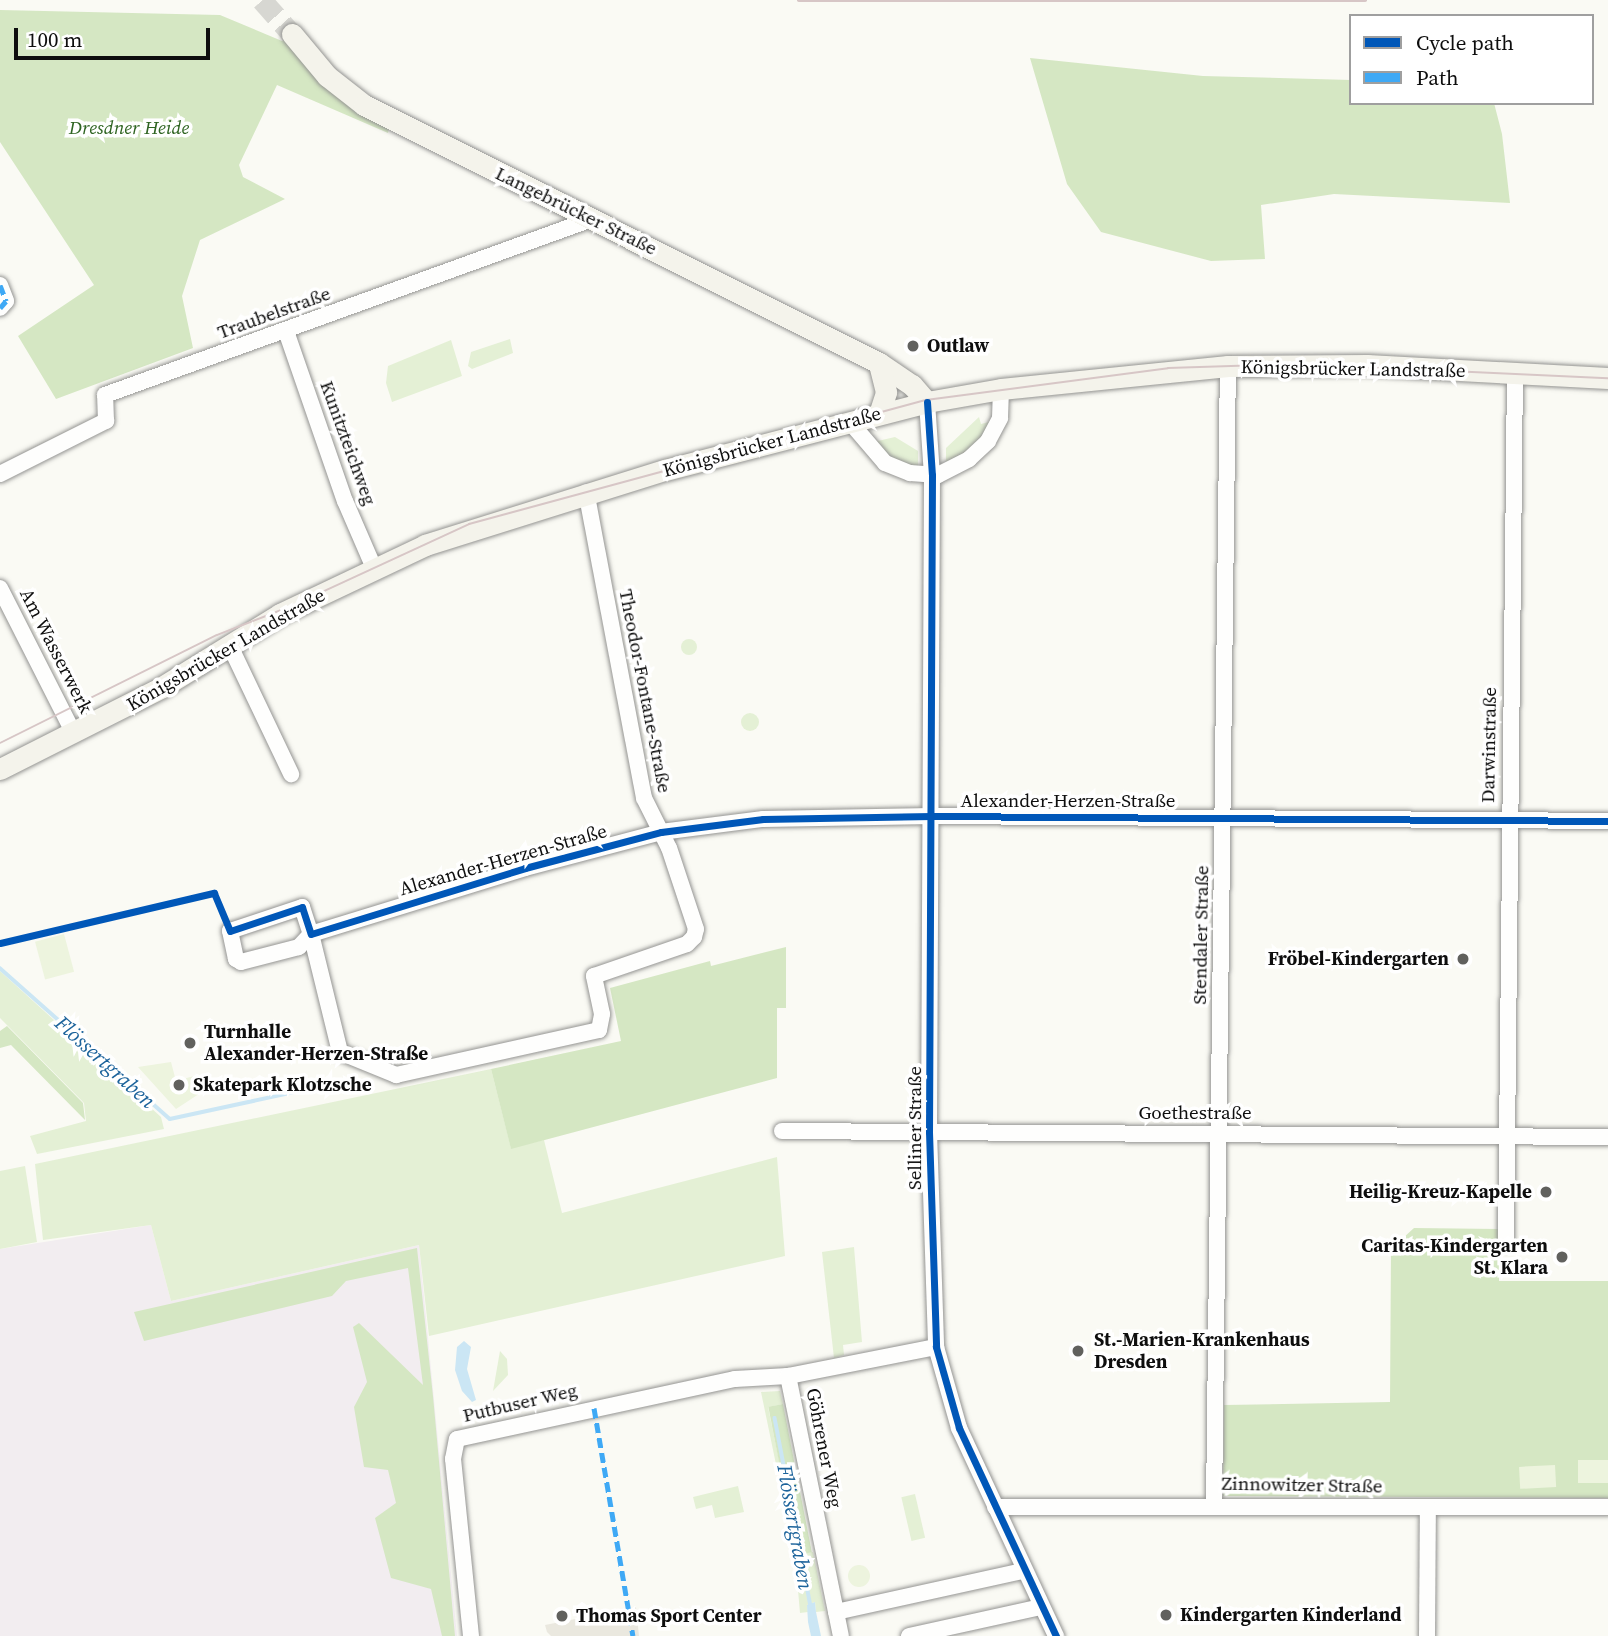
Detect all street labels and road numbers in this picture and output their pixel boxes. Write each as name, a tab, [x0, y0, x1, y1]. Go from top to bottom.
street label: Langebrücker Straße	[492, 162, 660, 260]
street label: Traubelstraße	[214, 282, 334, 344]
street label: Königsbrücker Landstraße	[1240, 356, 1466, 382]
street label: Kunitzteichweg	[315, 378, 381, 508]
street label: Königsbrücker Landstraße	[660, 402, 884, 482]
street label: Königsbrücker Landstraße	[123, 584, 329, 716]
street label: Am Wasserwerk	[15, 585, 97, 717]
street label: Theodor-Fontane-Straße	[614, 587, 676, 795]
street label: Darwinstraße	[1477, 687, 1501, 803]
street label: Alexander-Herzen-Straße	[961, 790, 1175, 812]
street label: Alexander-Herzen-Straße	[397, 819, 609, 901]
street label: Stendaler Straße	[1188, 865, 1214, 1005]
street label: Selliner Straße	[904, 1066, 926, 1190]
street label: Goethestraße	[1138, 1102, 1252, 1124]
street label: Putbuser Weg	[460, 1379, 580, 1427]
street label: Göhrener Weg	[801, 1386, 847, 1510]
street label: Zinnowitzer Straße	[1221, 1472, 1383, 1498]

